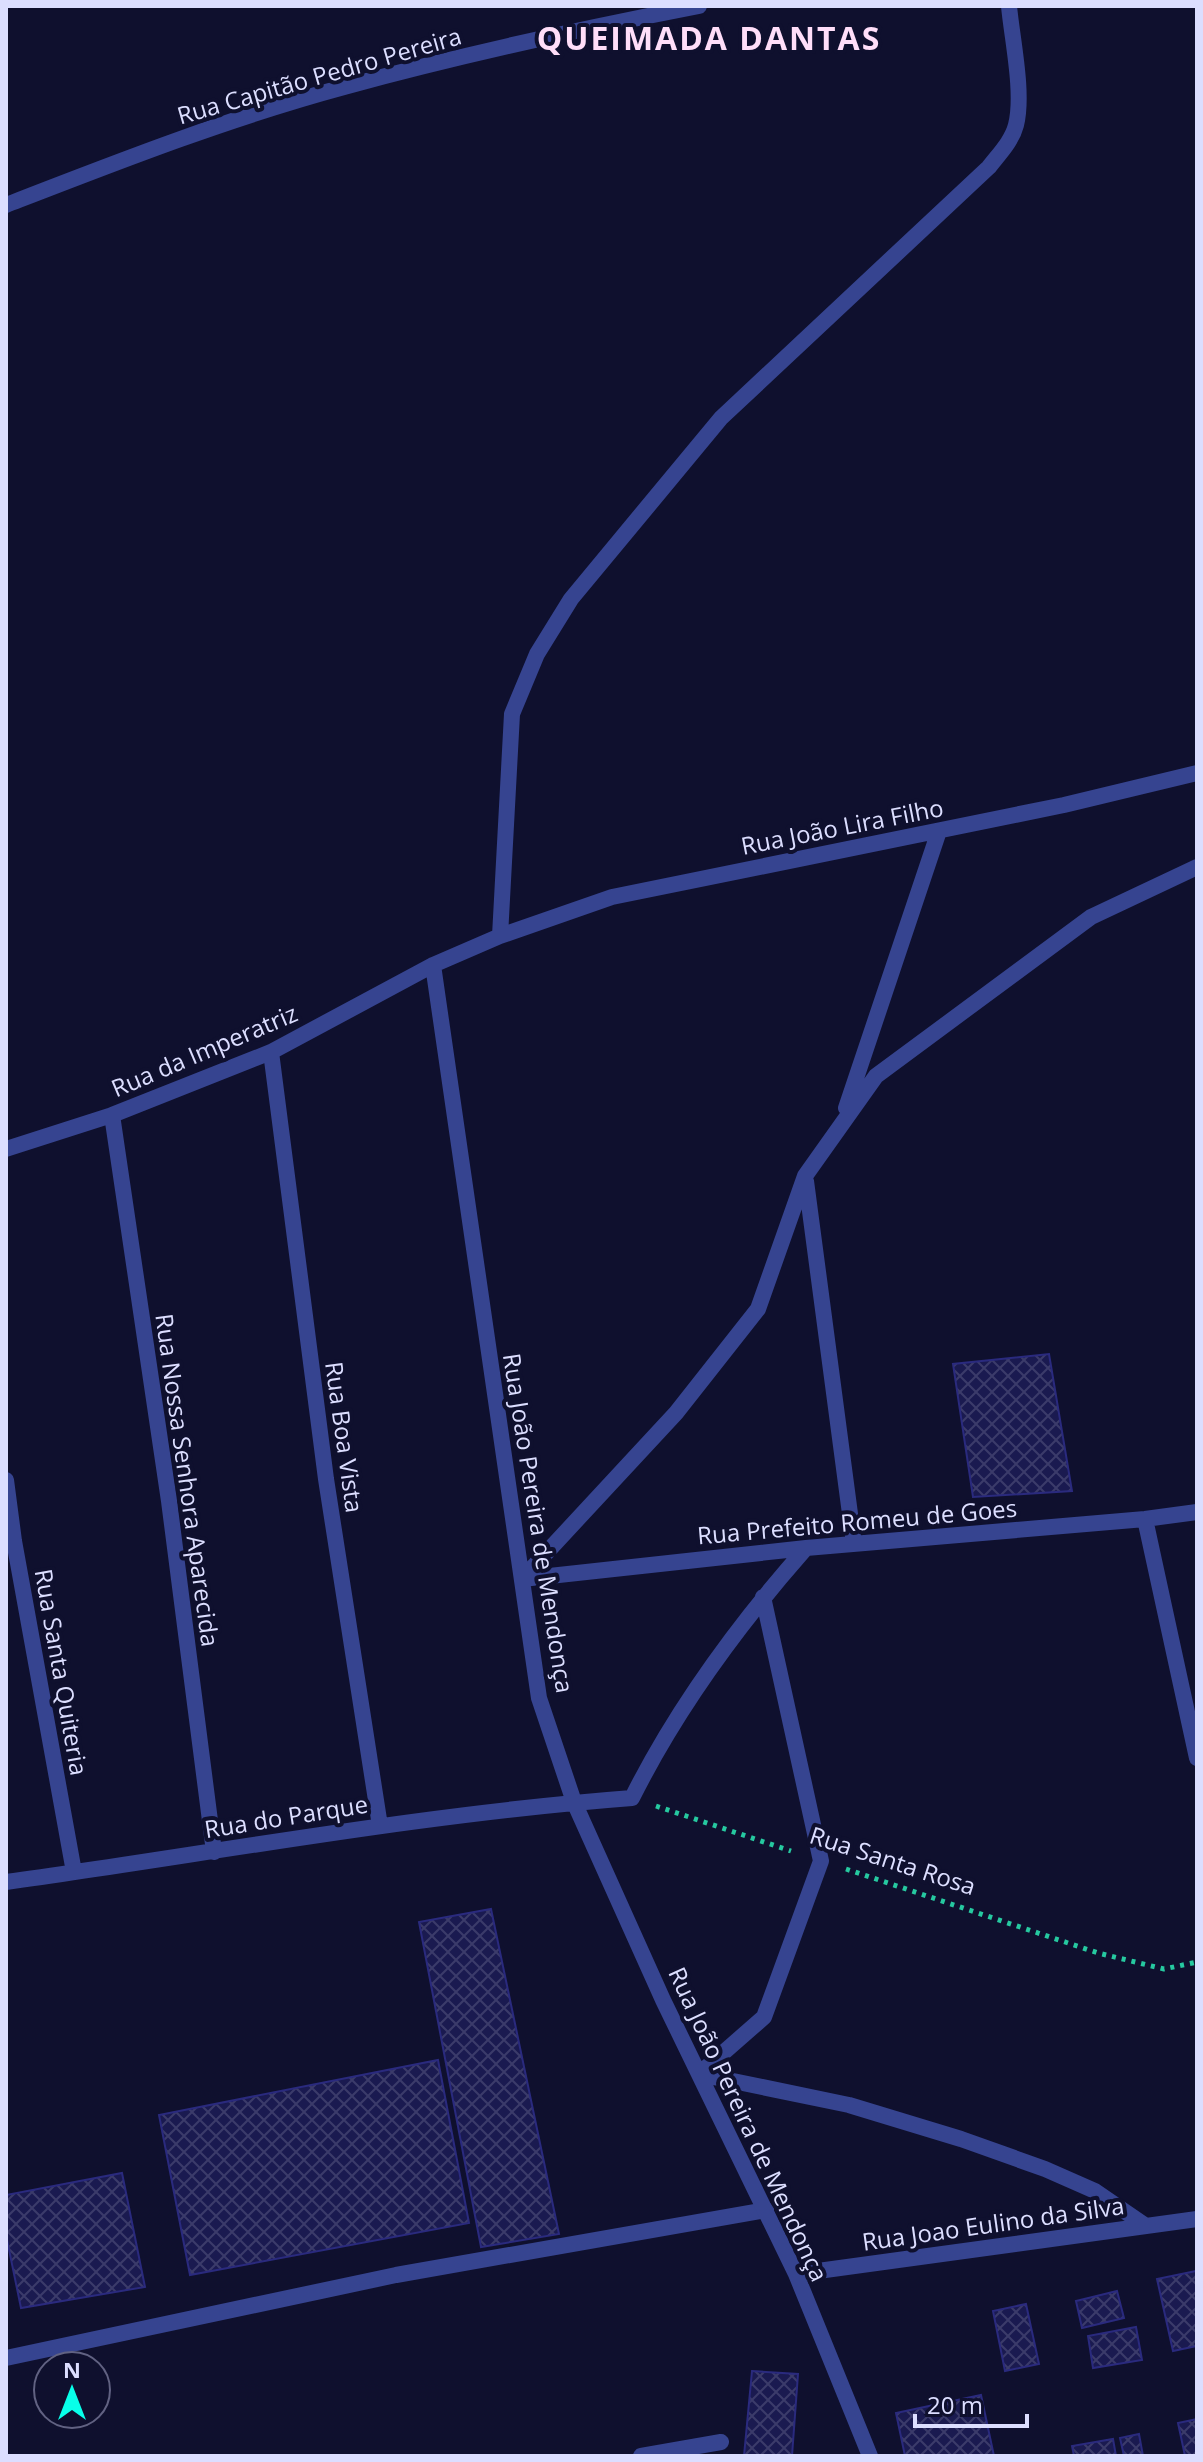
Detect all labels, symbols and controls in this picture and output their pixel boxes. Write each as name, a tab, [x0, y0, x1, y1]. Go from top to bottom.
district label: QUEIMADA DANTAS	[537, 16, 881, 59]
street label: Rua Capitão Pedro Pereira	[173, 19, 465, 131]
street label: Rua João Lira Filho	[738, 790, 946, 862]
street label: Rua da Imperatriz	[106, 996, 302, 1104]
street label: Rua Nossa Senhora Aparecida	[148, 1311, 228, 1649]
street label: Rua João Pereira de Mendonça	[496, 1351, 582, 1695]
street label: Rua Boa Vista	[318, 1359, 372, 1515]
street label: Rua Prefeito Romeu de Goes	[696, 1491, 1018, 1551]
street label: Rua Santa Quiteria	[28, 1566, 96, 1778]
street label: Rua do Parque	[202, 1787, 370, 1845]
street label: Rua Santa Rosa	[806, 1818, 980, 1902]
street label: Rua João Pereira de Mendonça	[661, 1961, 837, 2287]
street label: Rua Joao Eulino da Silva	[860, 2188, 1126, 2258]
north arrow	[32, 2350, 112, 2430]
text: N	[63, 2354, 81, 2384]
scale bar	[915, 2378, 1027, 2428]
text: 20 m	[927, 2388, 983, 2421]

